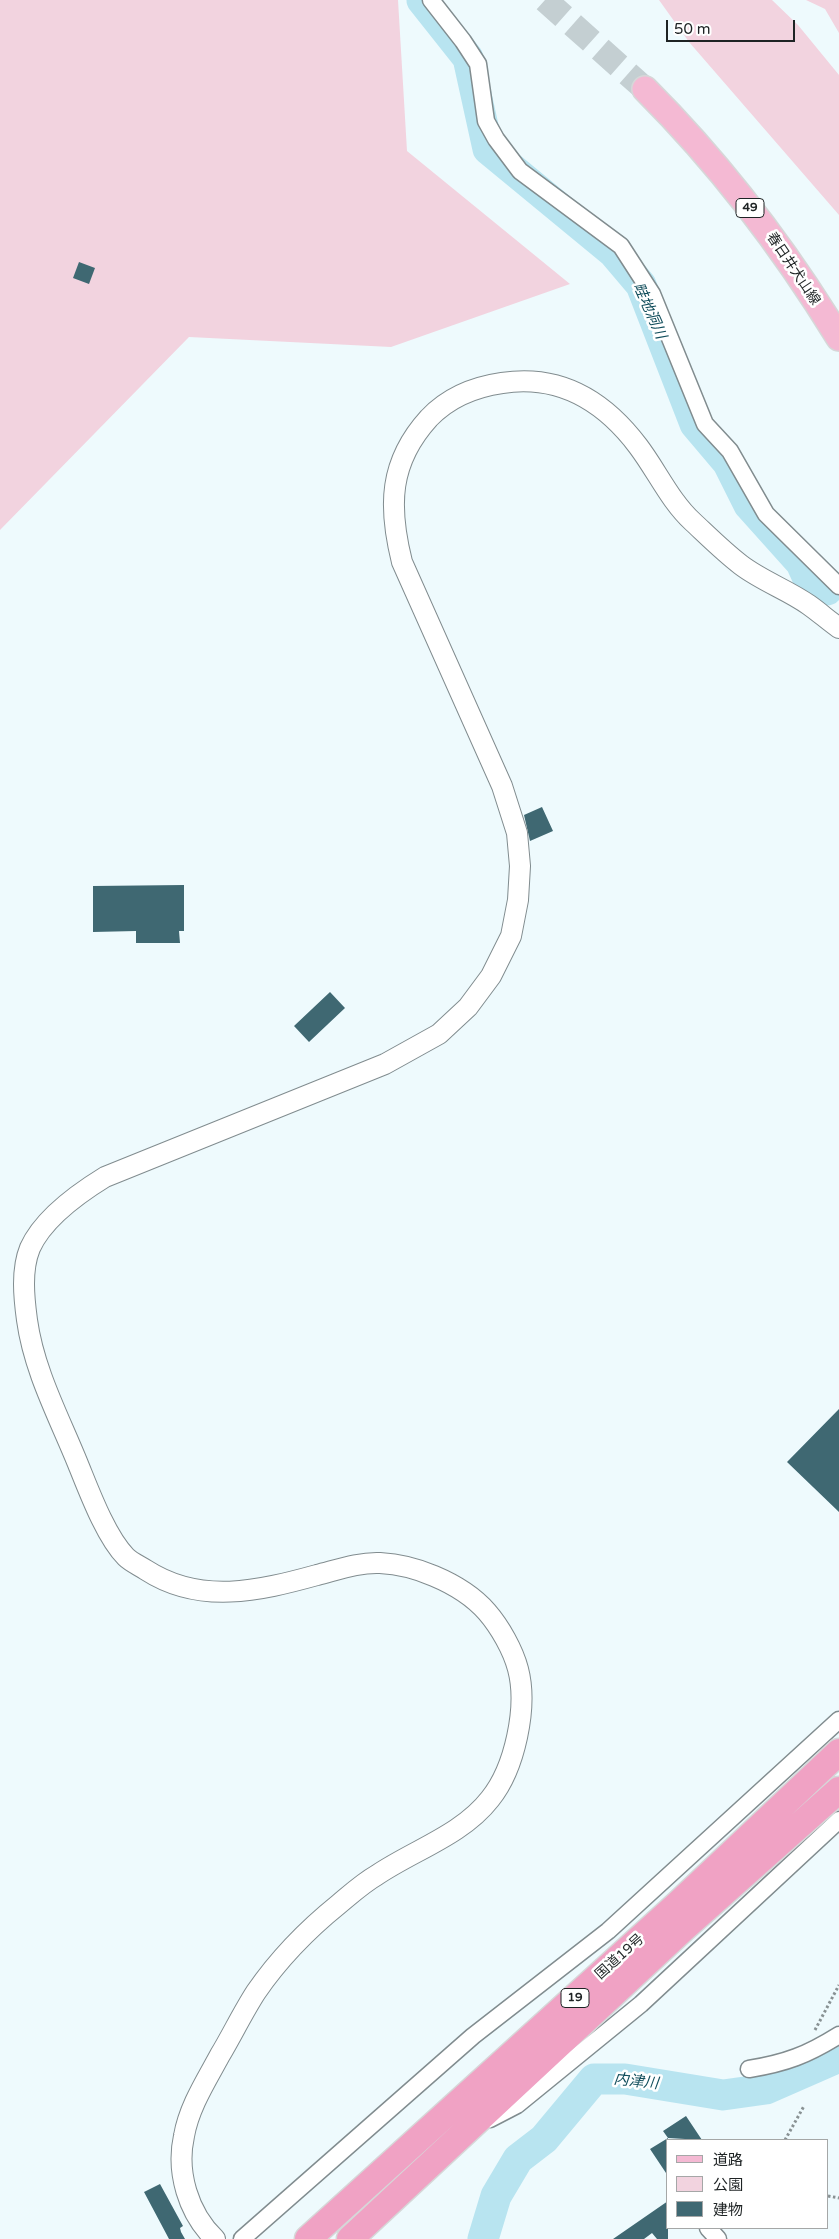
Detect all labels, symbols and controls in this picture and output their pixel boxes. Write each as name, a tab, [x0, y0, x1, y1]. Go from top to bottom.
scale bar	[669, 10, 798, 42]
text: 50 m	[674, 20, 711, 38]
road number: 49	[736, 198, 764, 218]
street label: 春日井犬山線	[763, 229, 823, 309]
water label: 畦地洞川	[629, 280, 669, 342]
street label: 国道19号	[592, 1931, 648, 1983]
road number: 19	[561, 1989, 589, 2008]
water label: 内津川	[613, 2071, 659, 2093]
legend	[666, 2139, 829, 2229]
text: 道路	[713, 2151, 743, 2169]
text: 公園	[713, 2176, 743, 2194]
text: 建物	[713, 2201, 743, 2219]

